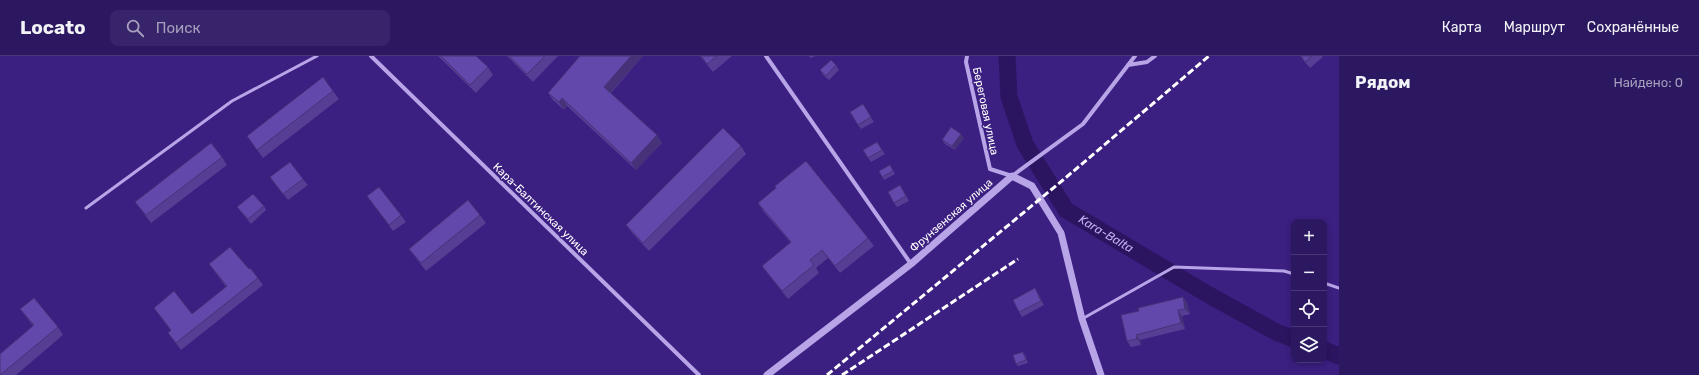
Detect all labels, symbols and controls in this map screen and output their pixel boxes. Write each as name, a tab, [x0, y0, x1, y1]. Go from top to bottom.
search box	[110, 10, 390, 46]
text: Locato	[20, 16, 86, 39]
icon: search	[124, 17, 146, 39]
text: Поиск	[156, 19, 200, 37]
text: Карта	[1442, 19, 1482, 36]
text: Маршрут	[1504, 19, 1565, 36]
text: Сохранённые	[1587, 19, 1679, 36]
street label: Береговая улица	[970, 66, 1001, 156]
text: Рядом	[1355, 72, 1411, 92]
text: Найдено: 0	[1613, 75, 1683, 90]
street label: Кара-Балтинская улица	[490, 160, 591, 258]
street label: Фрунзенская улица	[907, 176, 995, 255]
water label: Kara-Balta	[1076, 212, 1136, 255]
map controls	[1291, 219, 1327, 363]
button: +	[1291, 219, 1327, 255]
button: −	[1291, 255, 1327, 291]
button: locate	[1291, 291, 1327, 327]
button: layers	[1291, 327, 1327, 363]

